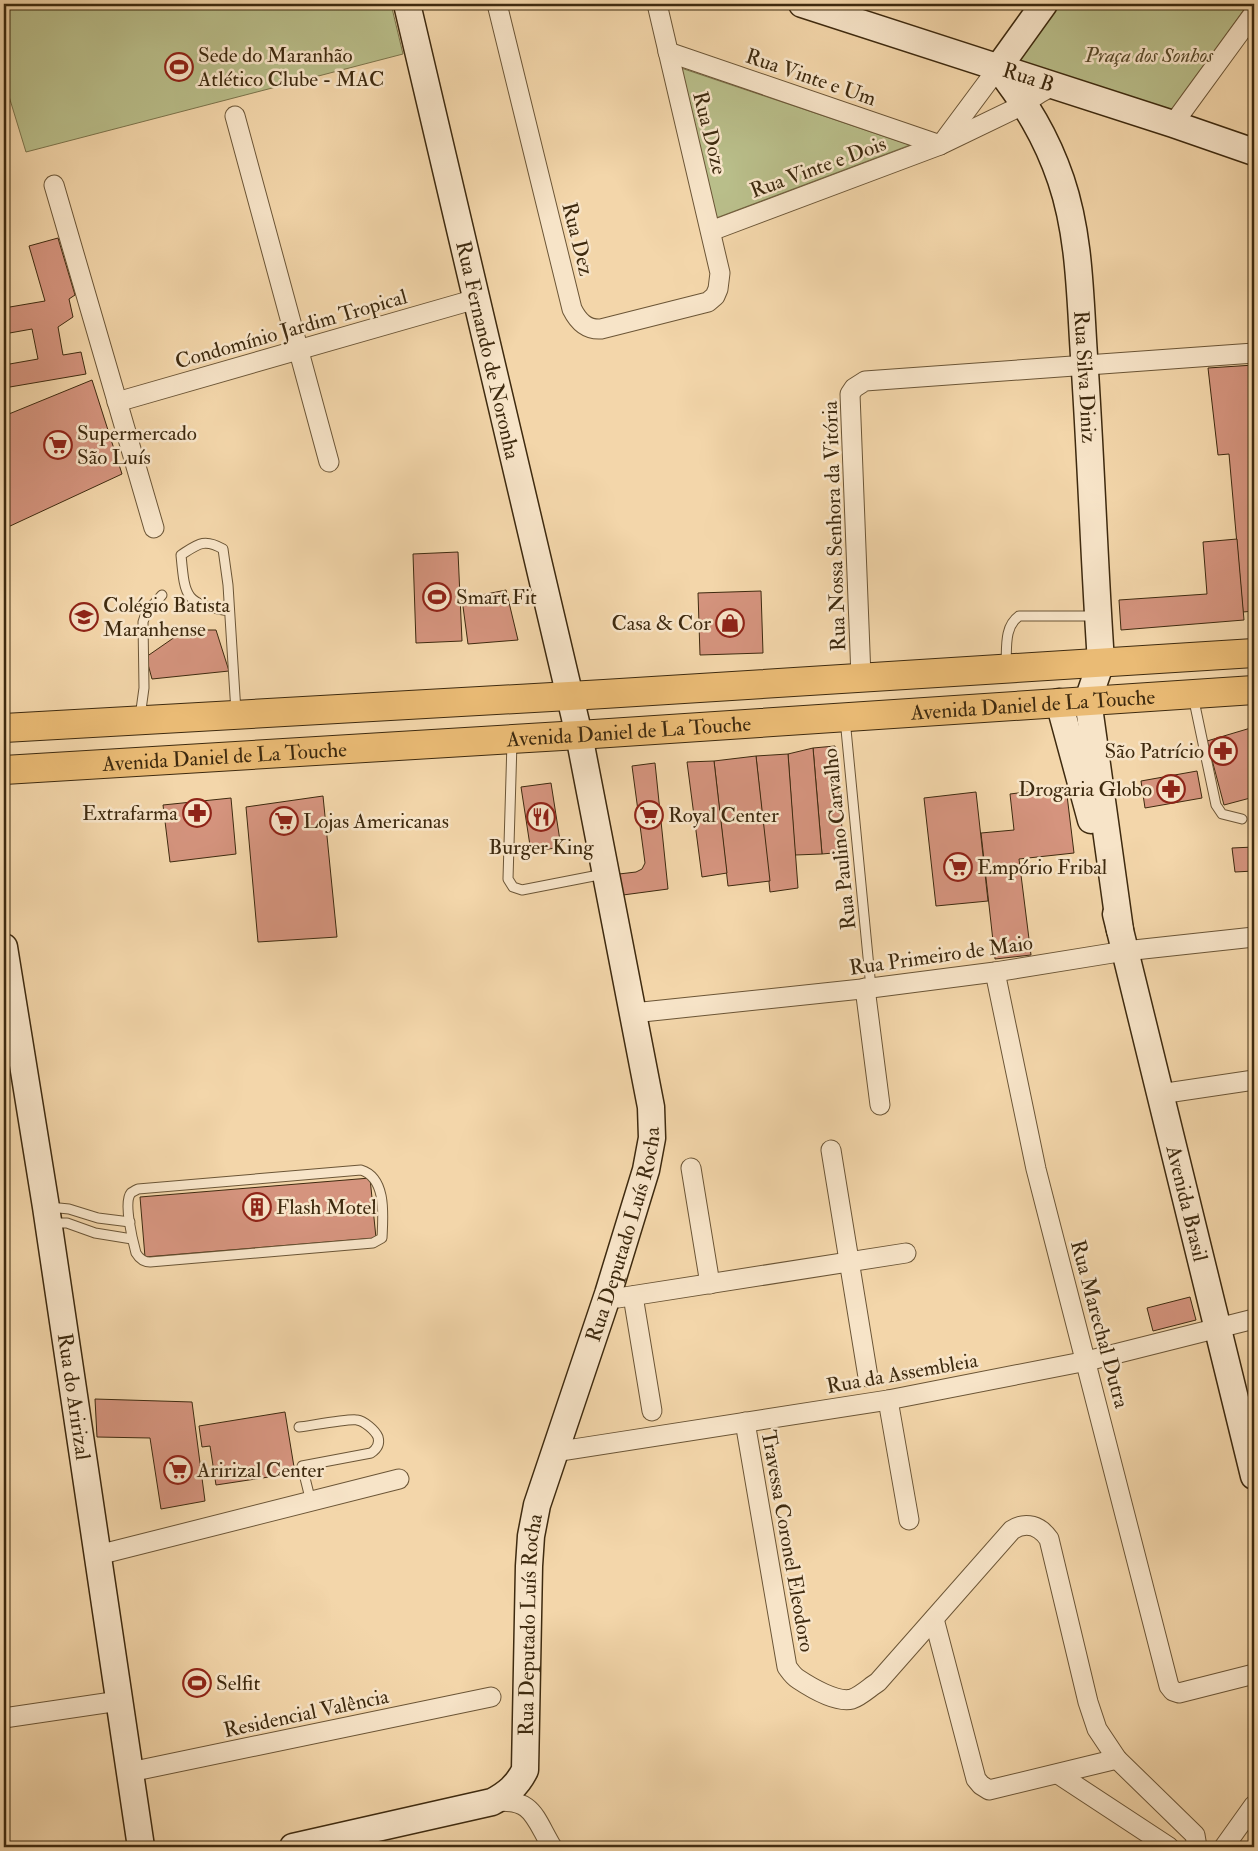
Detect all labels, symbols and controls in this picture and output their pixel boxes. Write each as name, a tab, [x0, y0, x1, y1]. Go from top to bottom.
place label: Sede do Maranhão Atlético Clube - MAC	[197, 42, 384, 93]
park label: Praça dos Sonhos	[1084, 42, 1214, 69]
street label: Rua Vinte e Um	[742, 43, 880, 112]
sports icon: Sede do Maranhão Atlético Clube - MAC	[164, 52, 194, 82]
street label: Rua B	[999, 57, 1057, 99]
street label: Rua Doze	[686, 89, 733, 178]
street label: Rua Vinte e Dois	[746, 130, 890, 205]
street label: Rua Dez	[555, 200, 600, 279]
street label: Rua Fernando de Noronha	[449, 238, 526, 462]
street label: Condomínio Jardim Tropical	[172, 283, 411, 376]
street label: Rua Silva Diniz	[1067, 310, 1102, 444]
street label: Rua Nossa Senhora da Vitória	[817, 400, 852, 652]
place label: Supermercado São Luís	[77, 420, 197, 471]
supermarket icon: Supermercado São Luís	[43, 430, 73, 460]
sports icon: Smart Fit	[422, 582, 452, 612]
place label: Smart Fit	[456, 584, 537, 611]
place label: Colégio Batista Maranhense	[103, 592, 231, 643]
school or university icon: Colégio Batista Maranhense	[69, 602, 99, 632]
shop icon: Casa & Cor	[715, 608, 745, 638]
place label: Casa & Cor	[612, 610, 711, 637]
street label: Avenida Daniel de La Touche	[909, 684, 1156, 727]
street label: Avenida Daniel de La Touche	[505, 711, 752, 753]
street label: Avenida Daniel de La Touche	[101, 736, 348, 778]
pharmacy icon: São Patrício	[1208, 736, 1238, 766]
place label: São Patrício	[1105, 738, 1204, 765]
street label: Rua Paulino Carvalho	[817, 747, 862, 931]
pharmacy icon: Drogaria Globo	[1156, 774, 1186, 804]
place label: Drogaria Globo	[1018, 776, 1152, 803]
pharmacy icon: Extrafarma	[182, 798, 212, 828]
place label: Extrafarma	[82, 800, 178, 827]
supermarket icon: Royal Center	[634, 800, 664, 830]
restaurant icon: Burger King	[526, 802, 556, 832]
place label: Royal Center	[668, 802, 779, 829]
supermarket icon: Lojas Americanas	[269, 806, 299, 836]
place label: Lojas Americanas	[303, 808, 449, 835]
place label: Burger King	[488, 834, 594, 861]
supermarket icon: Empório Fribal	[943, 852, 973, 882]
place label: Empório Fribal	[977, 854, 1108, 881]
street label: Rua Primeiro de Maio	[848, 929, 1035, 982]
street label: Rua Deputado Luís Rocha	[580, 1126, 666, 1345]
street label: Avenida Brasil	[1159, 1142, 1214, 1265]
building icon: Flash Motel	[242, 1192, 272, 1222]
place label: Flash Motel	[276, 1194, 377, 1221]
street label: Rua Marechal Dutra	[1064, 1237, 1135, 1412]
street label: Rua do Aririzal	[51, 1331, 96, 1463]
street label: Rua da Assembleia	[824, 1347, 980, 1400]
street label: Travessa Coronel Eleodoro	[755, 1428, 820, 1654]
supermarket icon: Aririzal Center	[163, 1455, 193, 1485]
place label: Aririzal Center	[196, 1457, 324, 1484]
street label: Rua Deputado Luís Rocha	[513, 1511, 549, 1736]
sports icon: Selfit	[182, 1668, 212, 1698]
place label: Selfit	[216, 1670, 260, 1697]
street label: Residencial Valência	[221, 1683, 391, 1744]

